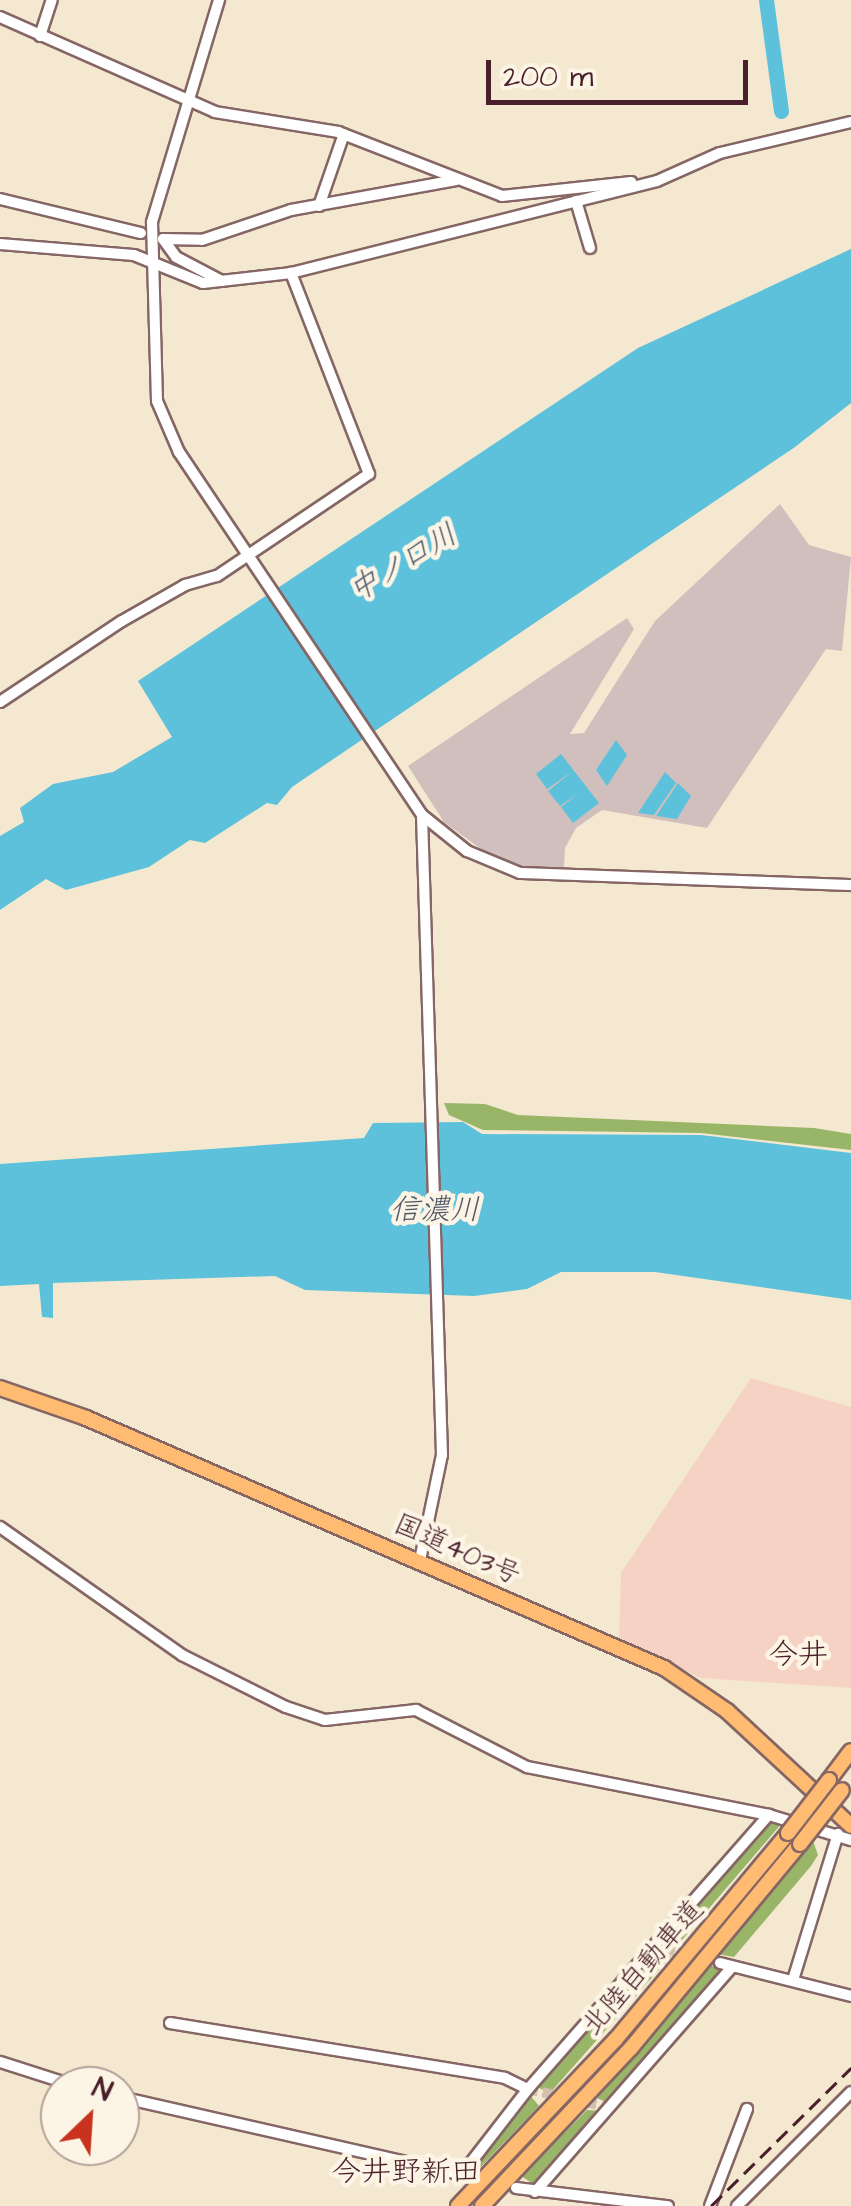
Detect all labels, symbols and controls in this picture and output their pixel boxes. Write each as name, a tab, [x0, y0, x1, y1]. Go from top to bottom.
scale bar	[491, 40, 754, 102]
text: 200 m	[503, 56, 593, 98]
water label: 中ノ口川	[342, 517, 464, 609]
water label: 信濃川	[390, 1192, 480, 1228]
street label: 国道403号	[389, 1507, 525, 1593]
district label: 今井	[768, 1637, 828, 1673]
street label: 北陸自動車道	[575, 1894, 711, 2042]
north arrow	[40, 2066, 140, 2166]
text: N	[86, 2069, 118, 2112]
district label: 今井野新田	[331, 2154, 481, 2190]

